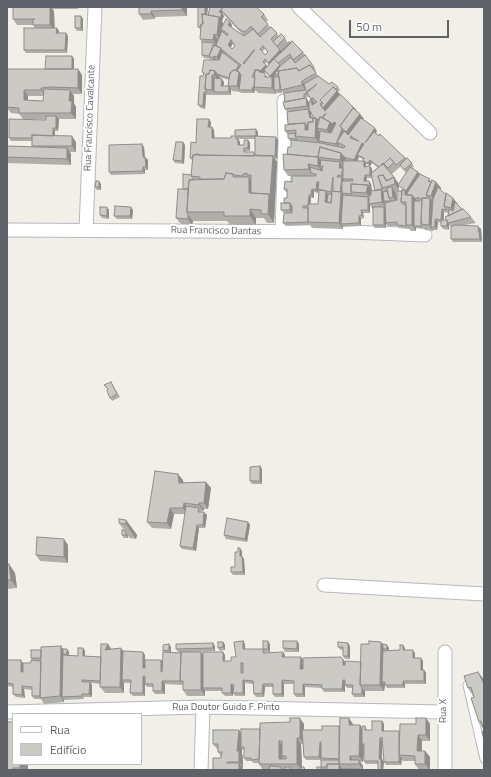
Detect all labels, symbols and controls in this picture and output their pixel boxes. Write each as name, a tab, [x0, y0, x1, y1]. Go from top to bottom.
scale bar	[351, 12, 451, 38]
text: 50 m	[356, 17, 382, 36]
street label: Rua Francisco Cavalcante	[82, 65, 98, 171]
street label: Rua Francisco Dantas	[171, 224, 261, 238]
street label: Rua X	[438, 699, 450, 723]
street label: Rua Doutor Guido F. Pinto	[172, 702, 280, 714]
legend	[12, 713, 142, 765]
text: Rua	[50, 720, 70, 739]
text: Edifício	[50, 740, 86, 759]

